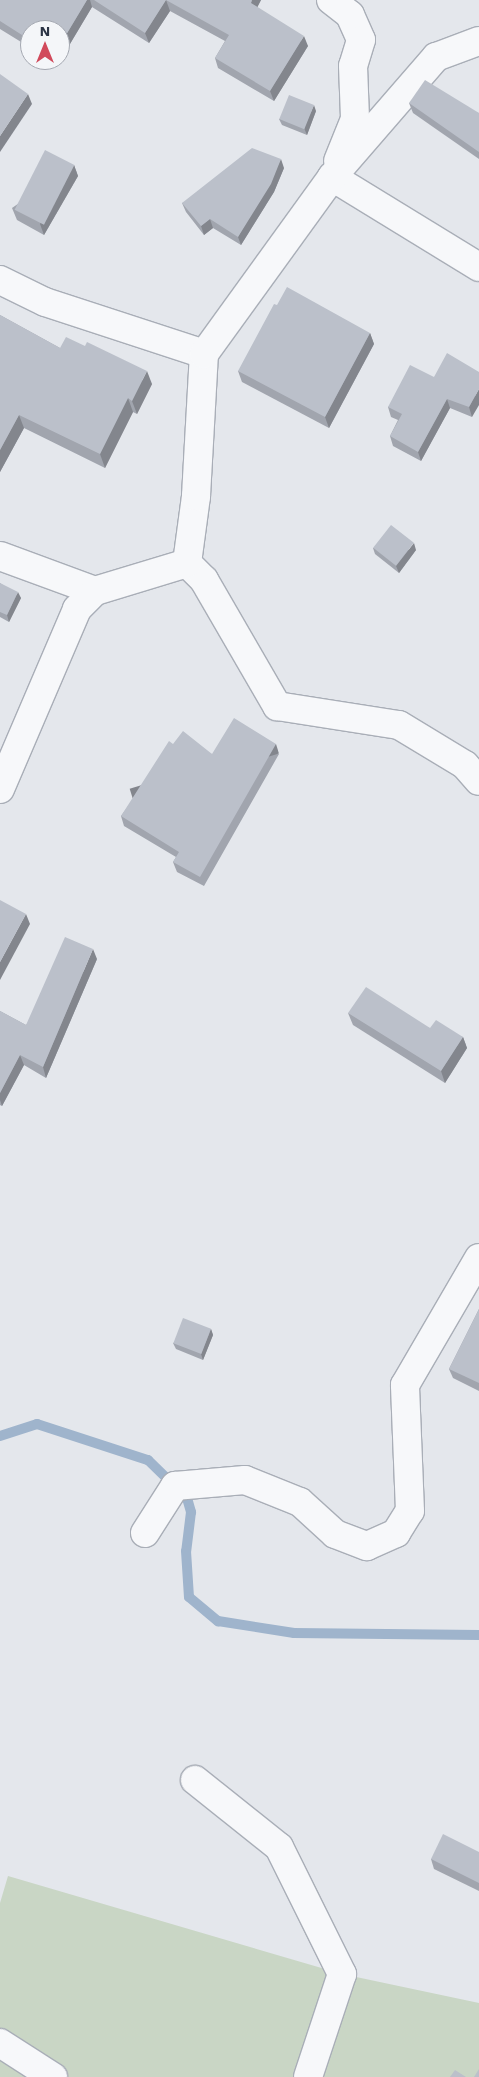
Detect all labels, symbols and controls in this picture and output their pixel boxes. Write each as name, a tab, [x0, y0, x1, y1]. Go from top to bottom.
north arrow	[20, 20, 70, 70]
text: N	[40, 23, 50, 39]

